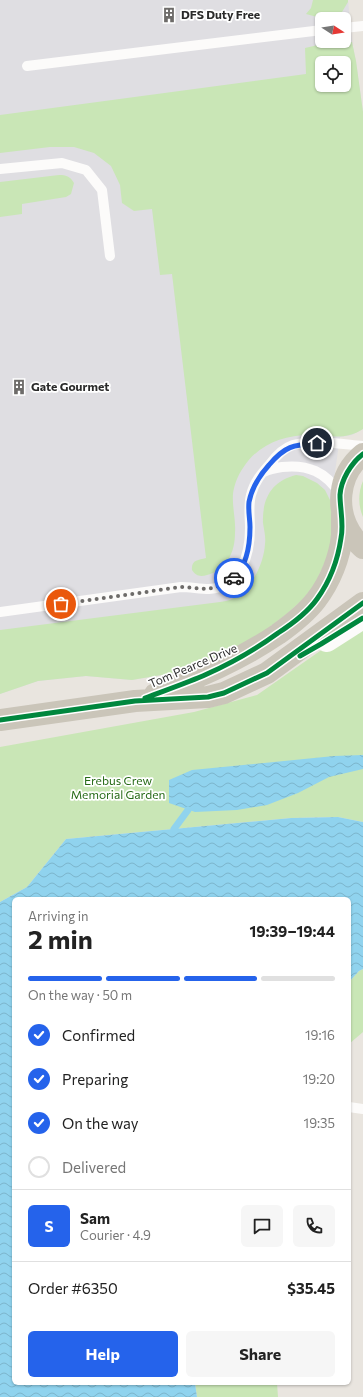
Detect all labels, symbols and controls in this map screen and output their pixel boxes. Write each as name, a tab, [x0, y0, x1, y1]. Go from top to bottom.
building icon: DFS Duty Free	[160, 6, 178, 24]
place label: DFS Duty Free	[181, 7, 260, 21]
north arrow	[315, 12, 351, 48]
map controls	[315, 12, 351, 92]
button: locate	[315, 56, 351, 92]
building icon: Gate Gourmet	[10, 378, 28, 396]
place label: Gate Gourmet	[31, 379, 109, 393]
pin	[300, 426, 334, 460]
icon: home	[306, 432, 328, 454]
courier	[214, 558, 254, 598]
icon: car	[223, 567, 245, 589]
pin	[44, 587, 78, 621]
icon: bag	[50, 593, 72, 615]
street label: Tom Pearce Drive	[146, 640, 239, 690]
park label: Erebus Crew Memorial Garden	[71, 773, 165, 801]
text: Arriving in	[28, 908, 88, 924]
text: 19:39–19:44	[249, 922, 335, 940]
text: 2 min	[28, 923, 93, 954]
text: On the way · 50 m	[28, 987, 132, 1003]
icon: check	[28, 1024, 50, 1046]
text: Confirmed	[62, 1026, 135, 1044]
text: 19:16	[305, 1027, 335, 1043]
icon: check	[28, 1068, 50, 1090]
text: Preparing	[62, 1070, 128, 1088]
text: 19:20	[303, 1071, 335, 1087]
icon: check	[28, 1112, 50, 1134]
text: On the way	[62, 1114, 139, 1132]
text: 19:35	[304, 1115, 335, 1131]
text: Delivered	[62, 1158, 126, 1176]
button: chat	[241, 1205, 283, 1247]
button: phone	[293, 1205, 335, 1247]
text: Sam	[80, 1209, 110, 1227]
text: S	[44, 1217, 54, 1235]
text: Courier · 4.9	[80, 1227, 151, 1243]
text: Order #6350	[28, 1279, 118, 1297]
text: $35.45	[287, 1279, 335, 1297]
button: Help	[28, 1331, 178, 1377]
button: Share	[186, 1331, 335, 1377]

